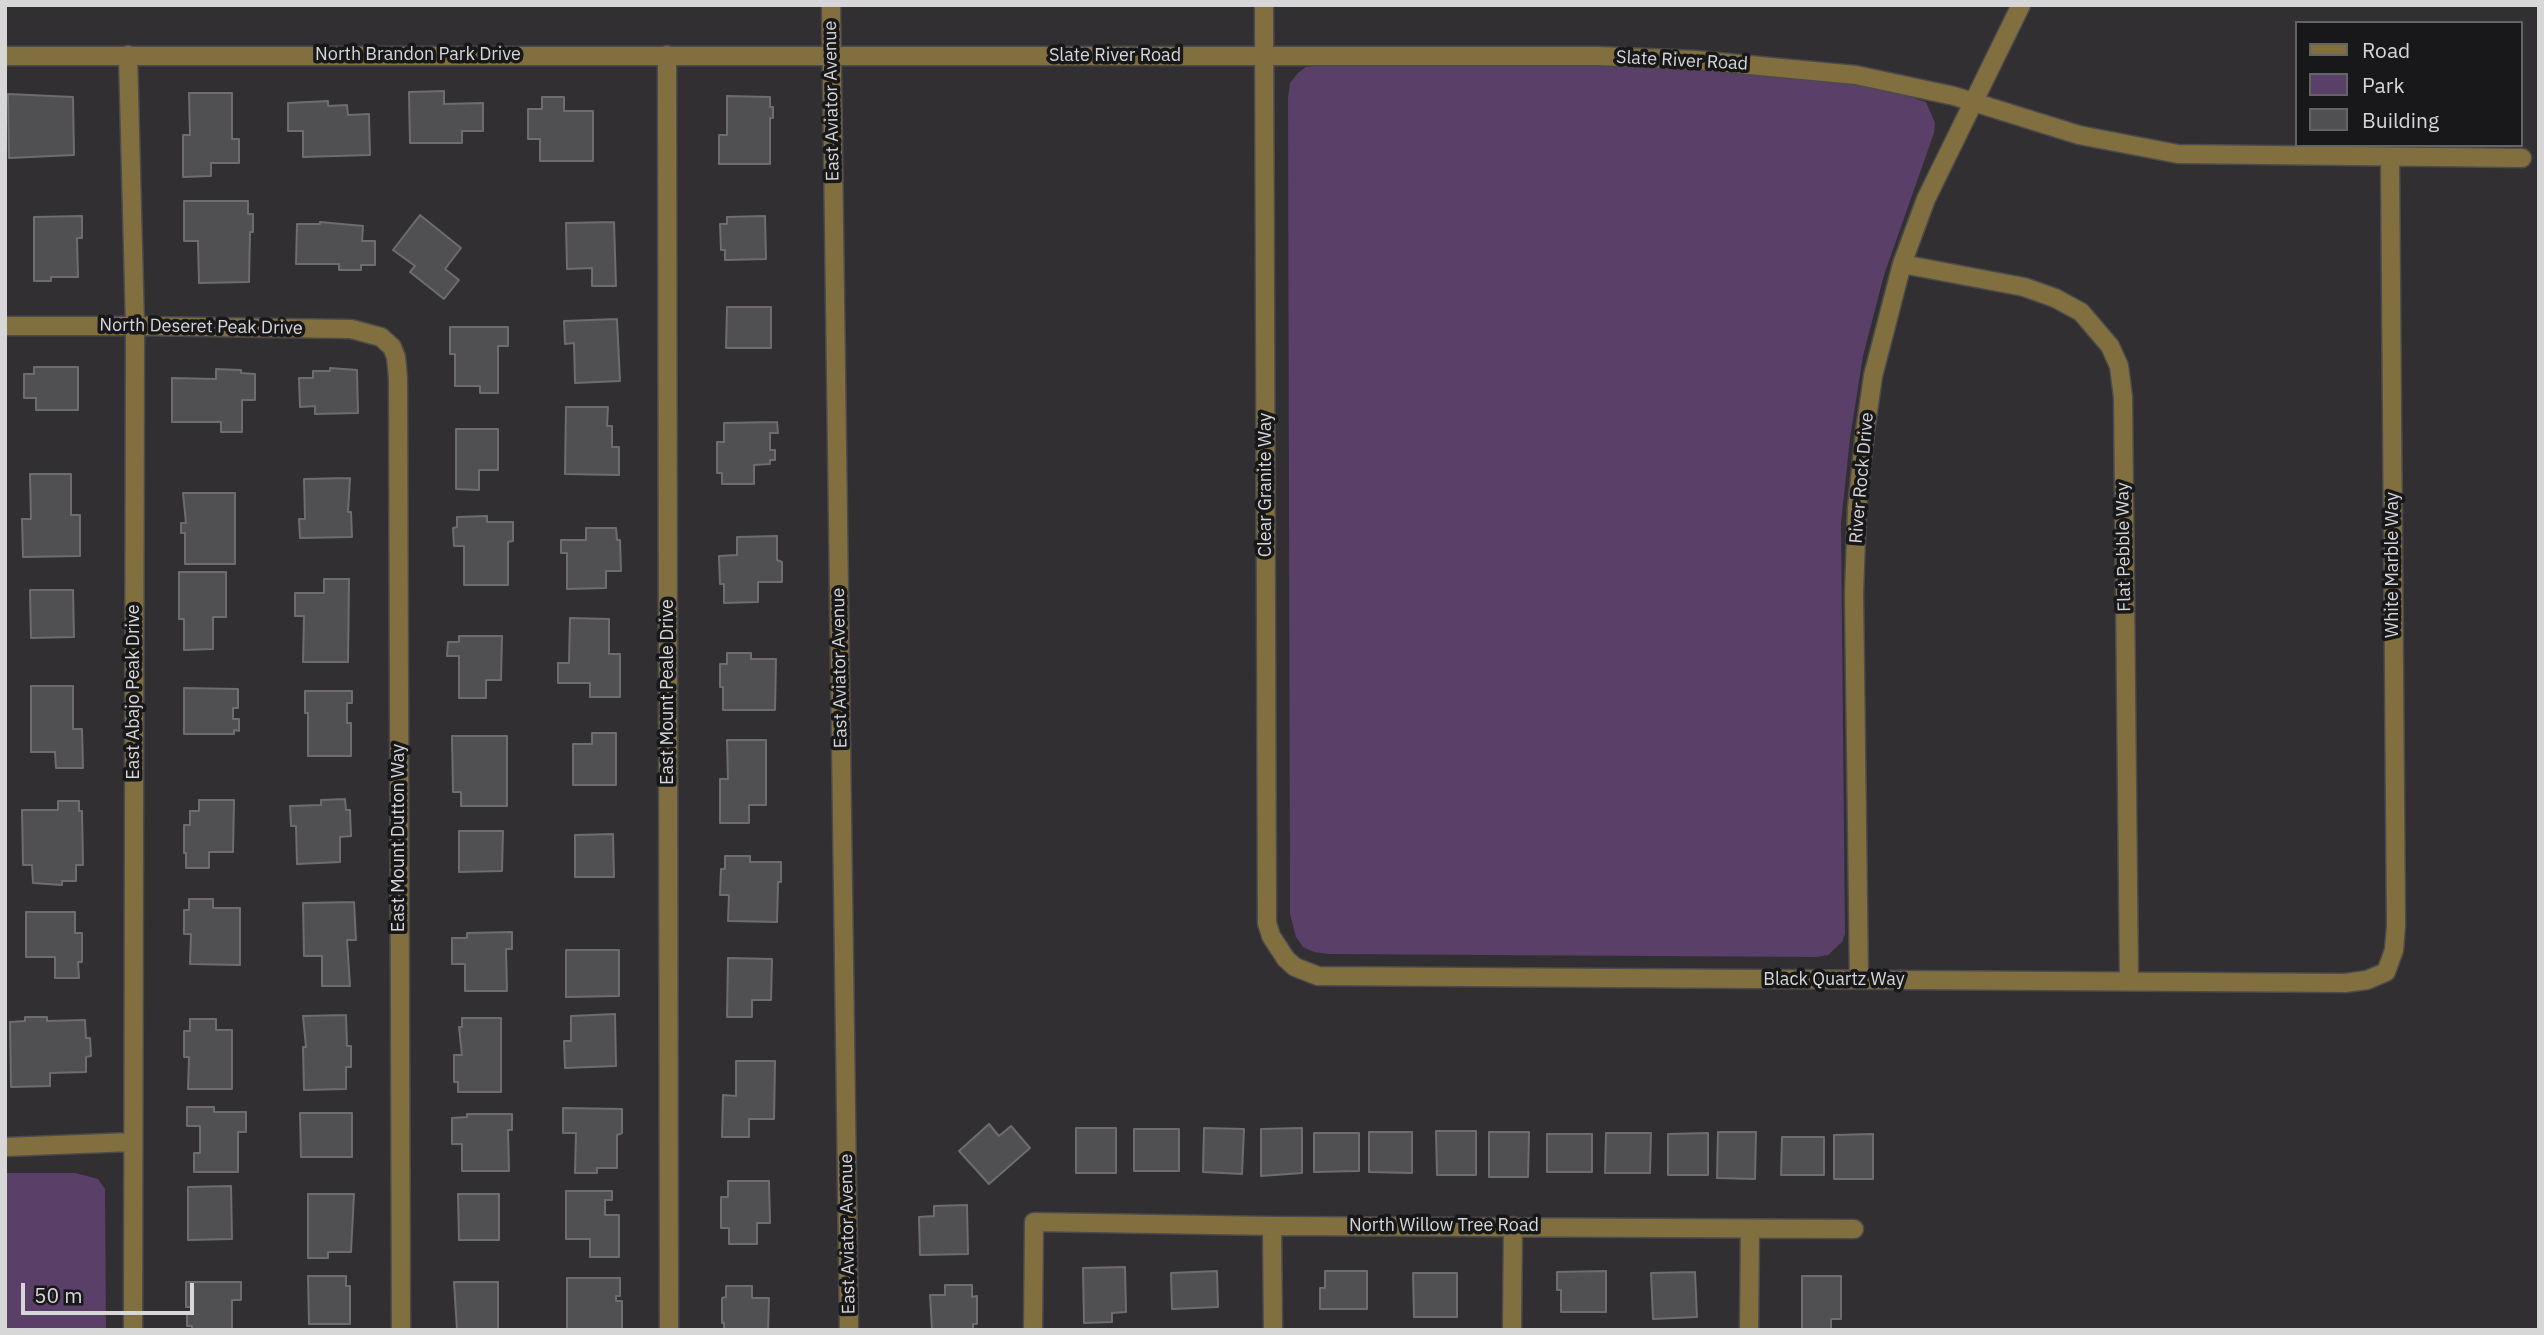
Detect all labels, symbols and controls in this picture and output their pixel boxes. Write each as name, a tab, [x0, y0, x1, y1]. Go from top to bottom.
street label: East Aviator Avenue	[820, 20, 844, 182]
legend	[2296, 21, 2523, 147]
text: Road	[2362, 36, 2410, 64]
street label: North Brandon Park Drive	[315, 44, 521, 66]
street label: Slate River Road	[1049, 45, 1181, 67]
street label: Slate River Road	[1615, 47, 1749, 75]
text: Park	[2362, 71, 2405, 99]
text: Building	[2362, 106, 2439, 134]
street label: North Deseret Peak Drive	[99, 314, 303, 340]
street label: River Rock Drive	[1846, 412, 1878, 544]
street label: Clear Granite Way	[1255, 413, 1277, 557]
street label: Flat Pebble Way	[2112, 482, 2136, 612]
street label: White Marble Way	[2382, 492, 2404, 638]
street label: East Aviator Avenue	[828, 587, 852, 749]
street label: East Mount Peale Drive	[657, 599, 679, 785]
street label: East Abajo Peak Drive	[123, 604, 145, 780]
street label: East Mount Dutton Way	[388, 744, 410, 932]
street label: Black Quartz Way	[1763, 969, 1905, 991]
street label: East Aviator Avenue	[836, 1153, 860, 1315]
street label: North Willow Tree Road	[1349, 1215, 1539, 1237]
scale bar	[24, 1268, 198, 1312]
text: 50 m	[34, 1281, 83, 1309]

